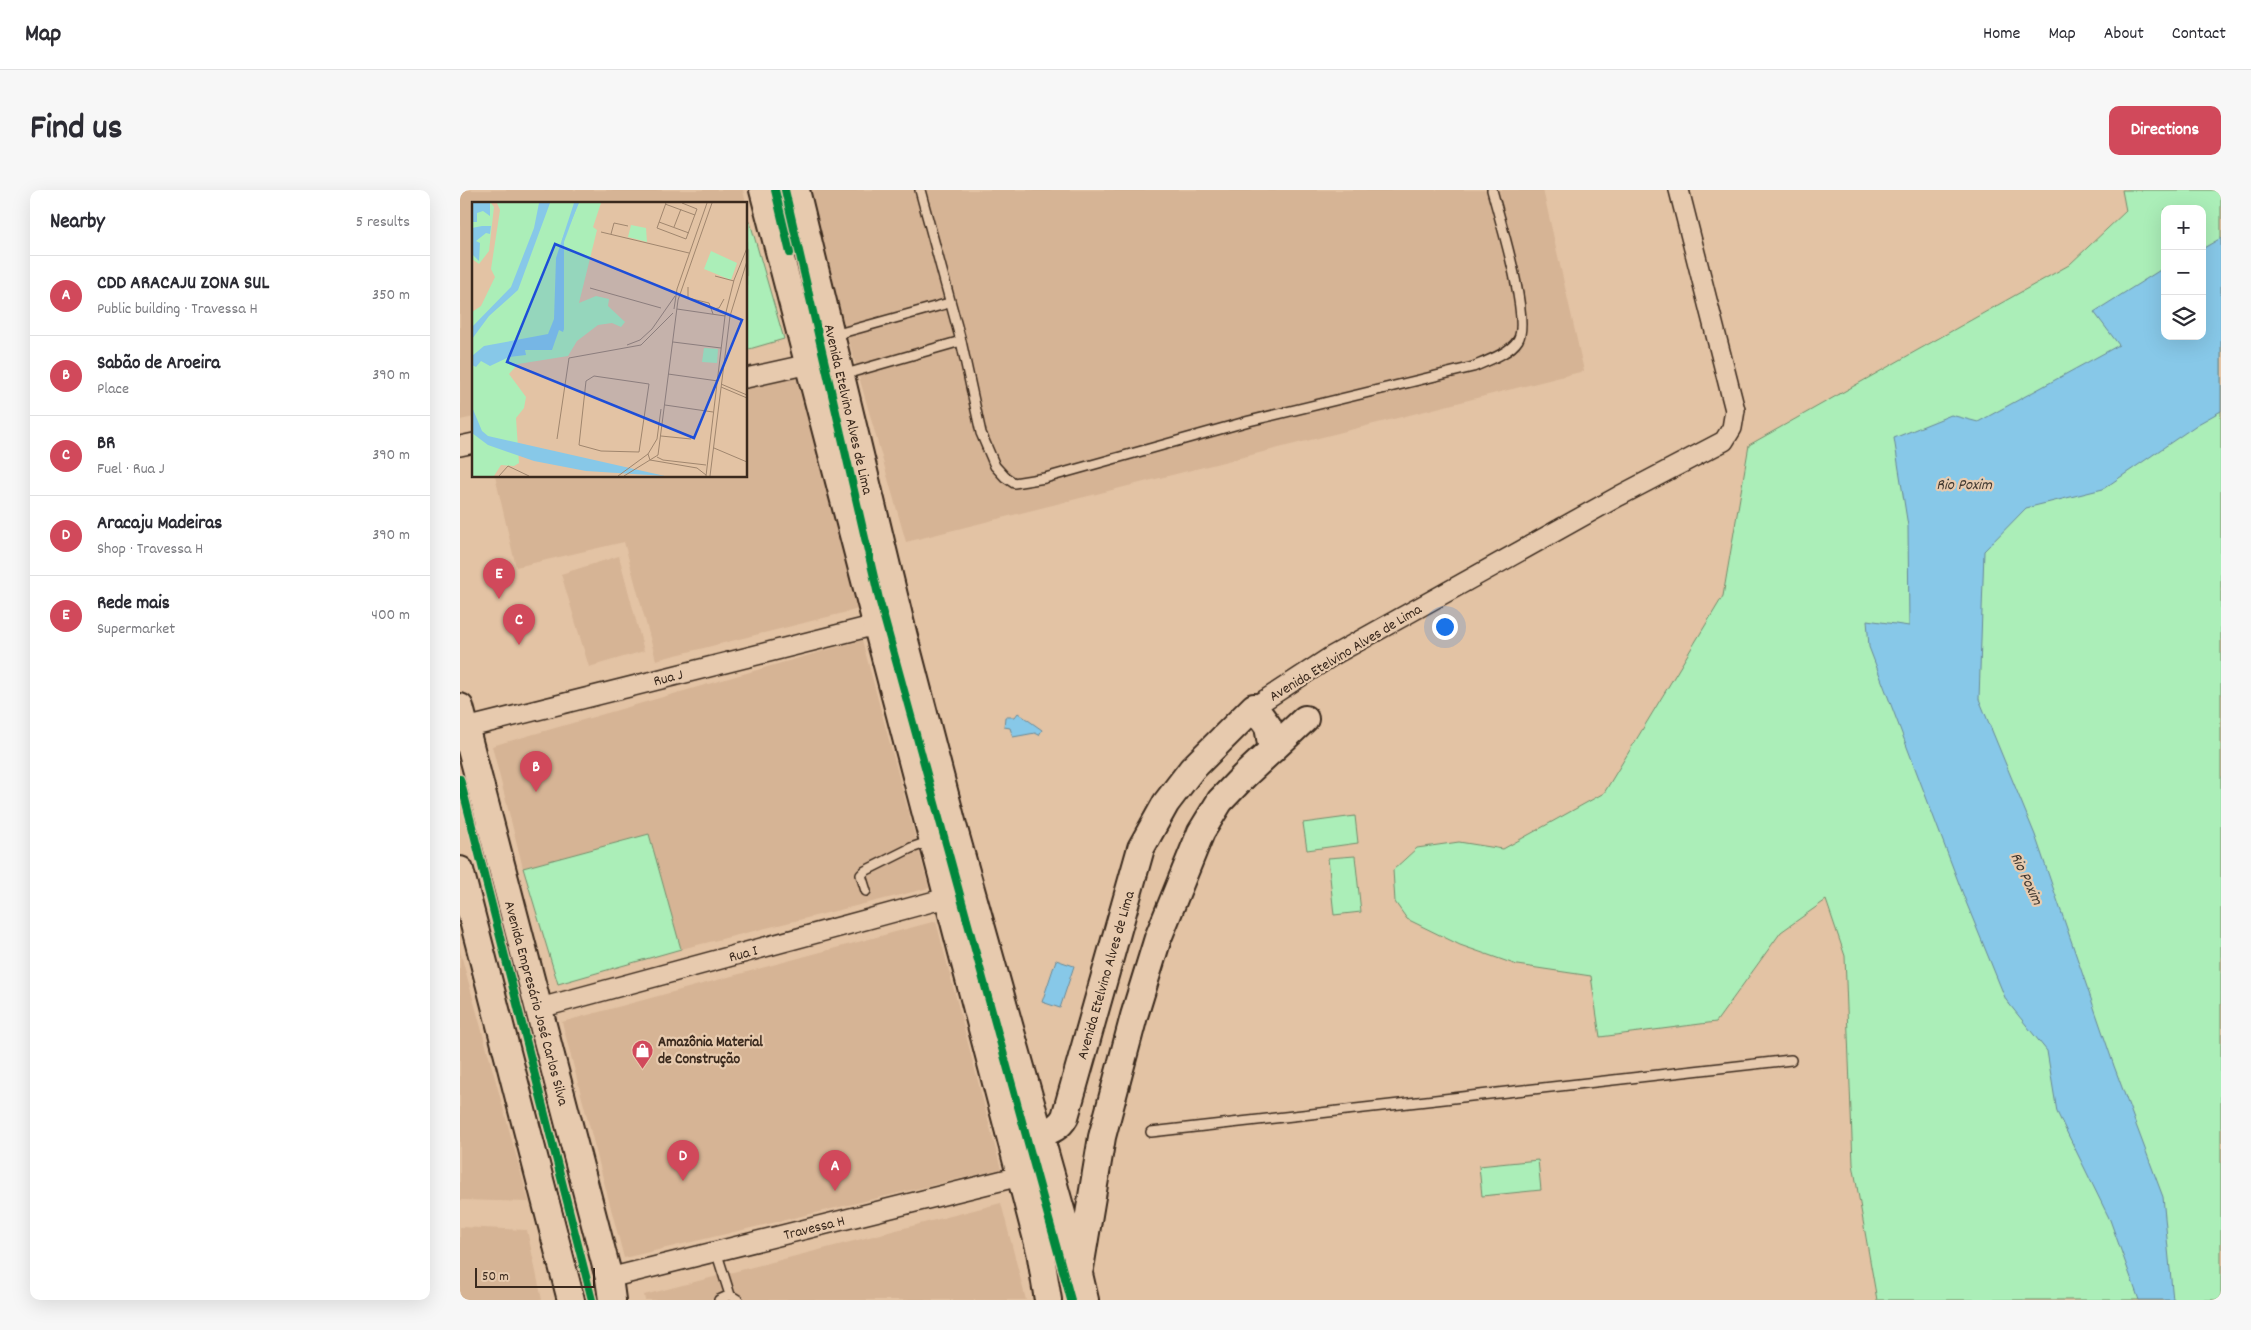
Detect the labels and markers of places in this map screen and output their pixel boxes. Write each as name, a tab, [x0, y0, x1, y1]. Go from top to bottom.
pin: E	[483, 558, 515, 599]
pin: C	[503, 604, 535, 645]
pin: B	[520, 751, 552, 792]
place label: Amazônia Material de Construção	[658, 1032, 763, 1071]
shop icon: Amazônia Material de Construção	[630, 1038, 654, 1069]
pin: D	[667, 1140, 699, 1181]
pin: A	[819, 1150, 851, 1191]

